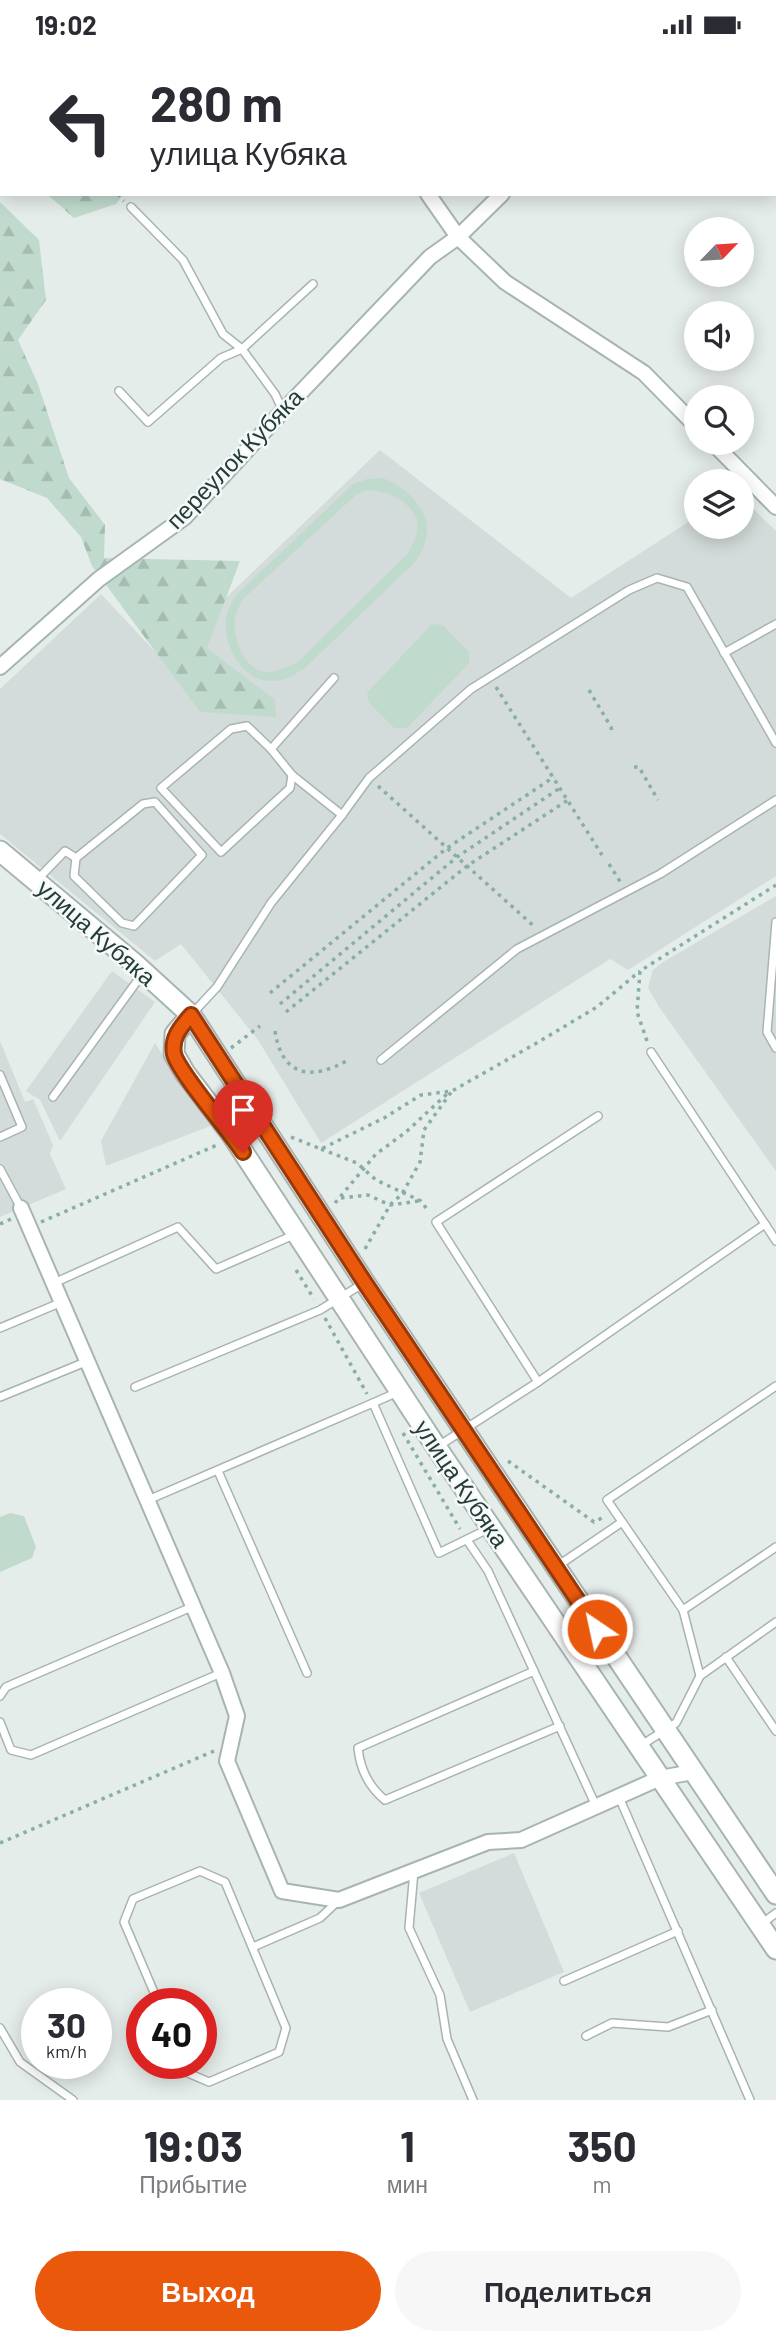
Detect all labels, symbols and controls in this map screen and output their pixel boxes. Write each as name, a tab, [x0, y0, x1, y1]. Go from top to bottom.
text: 19:02	[35, 9, 97, 40]
text: 280 m	[150, 73, 283, 132]
icon: left	[35, 77, 126, 168]
text: улица Кубяка	[150, 133, 347, 171]
north arrow	[684, 217, 754, 287]
map controls	[684, 217, 754, 539]
button: sound	[684, 301, 754, 371]
street label: переулок Кубяка	[160, 381, 309, 534]
button: search	[684, 385, 754, 455]
button: layers	[684, 469, 754, 539]
street label: улица Кубяка	[32, 872, 163, 992]
pin	[213, 1080, 273, 1152]
icon: arrive	[224, 1091, 262, 1129]
street label: улица Кубяка	[409, 1414, 516, 1553]
position arrow	[560, 1592, 634, 1666]
speed limit sign: 40	[126, 1988, 217, 2079]
text: 30	[47, 2003, 86, 2045]
text: km/h	[46, 2040, 87, 2062]
text: 19:03	[144, 2120, 243, 2170]
text: 1	[400, 2120, 415, 2170]
text: 350	[567, 2120, 637, 2170]
text: Прибытие	[139, 2170, 247, 2198]
text: мин	[387, 2170, 428, 2198]
text: m	[592, 2170, 612, 2198]
button: Выход	[35, 2251, 381, 2331]
button: Поделиться	[395, 2251, 741, 2331]

